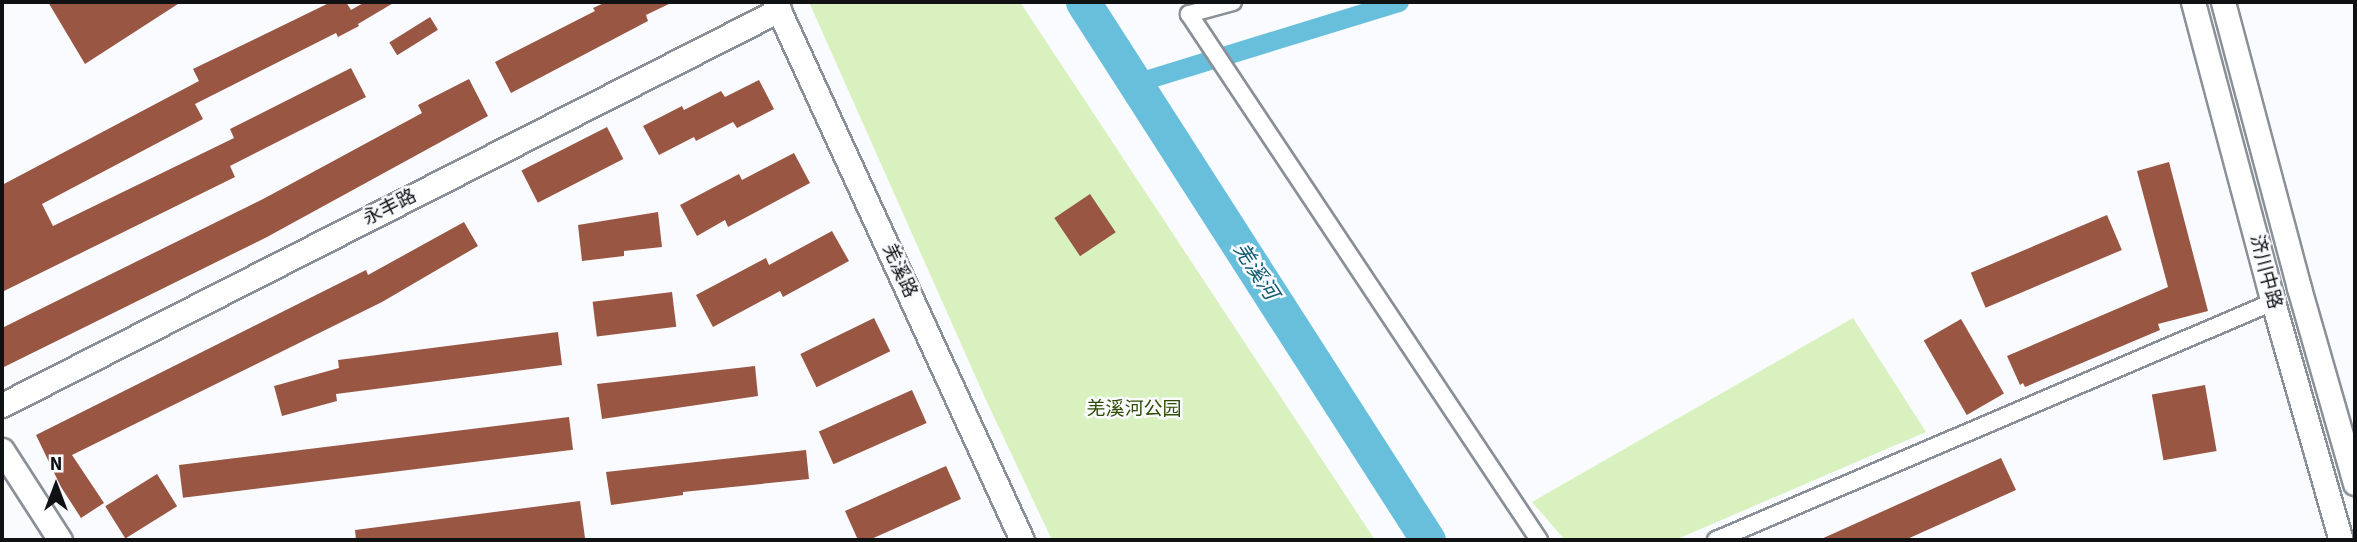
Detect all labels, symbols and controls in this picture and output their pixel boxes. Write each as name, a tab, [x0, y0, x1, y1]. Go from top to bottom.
street label: 永丰路	[359, 185, 421, 231]
street label: 济川中路	[2244, 232, 2286, 312]
water label: 羌溪河	[1228, 238, 1284, 304]
street label: 羌溪路	[877, 240, 921, 302]
park label: 羌溪河公园	[1087, 399, 1181, 421]
north arrow	[21, 451, 91, 521]
text: N	[50, 451, 62, 478]

